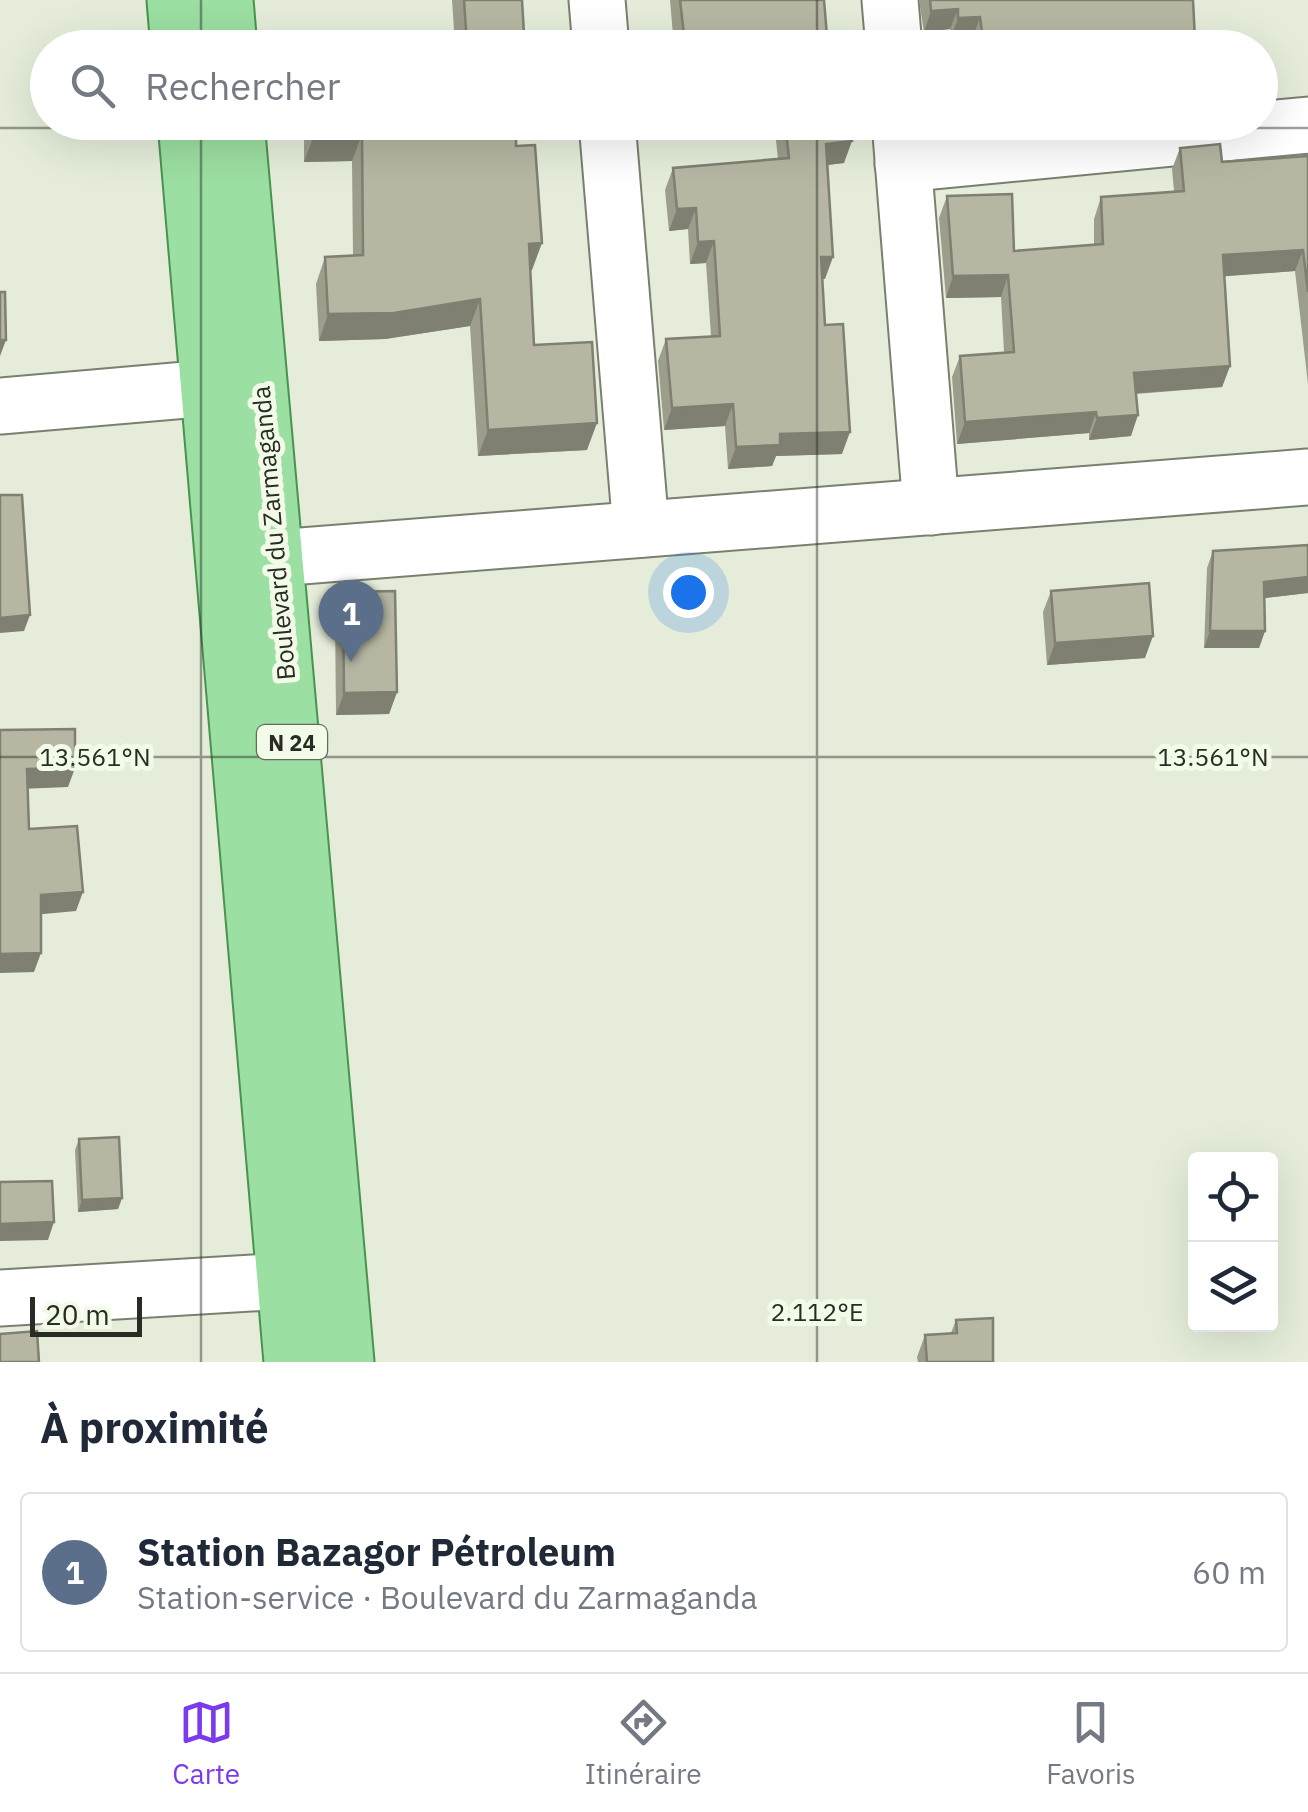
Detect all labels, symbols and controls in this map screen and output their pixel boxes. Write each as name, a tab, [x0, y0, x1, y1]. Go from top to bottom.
search box	[30, 30, 1278, 140]
icon: search	[65, 58, 120, 113]
text: Rechercher	[145, 61, 340, 110]
street label: Boulevard du Zarmaganda	[244, 385, 302, 681]
your location	[663, 567, 714, 618]
pin: 1	[318, 580, 384, 662]
road number: N 24	[257, 725, 327, 759]
text: 13.561°N	[39, 740, 151, 773]
text: 13.561°N	[1157, 740, 1269, 773]
map controls	[1188, 1152, 1278, 1332]
button: locate	[1188, 1152, 1278, 1242]
button: layers	[1188, 1242, 1278, 1332]
scale bar	[30, 1292, 142, 1336]
text: 2.112°E	[770, 1295, 864, 1328]
text: 20 m	[45, 1296, 110, 1333]
text: À proximité	[40, 1400, 269, 1455]
text: Station Bazagor Pétroleum	[137, 1527, 616, 1576]
text: 1	[65, 1551, 84, 1593]
text: 60 m	[1192, 1551, 1266, 1593]
text: Station-service · Boulevard du Zarmaganda	[137, 1576, 758, 1618]
tab: Carte	[172, 1695, 240, 1792]
tab: Itinéraire	[585, 1695, 702, 1792]
tab: Favoris	[1046, 1695, 1136, 1792]

